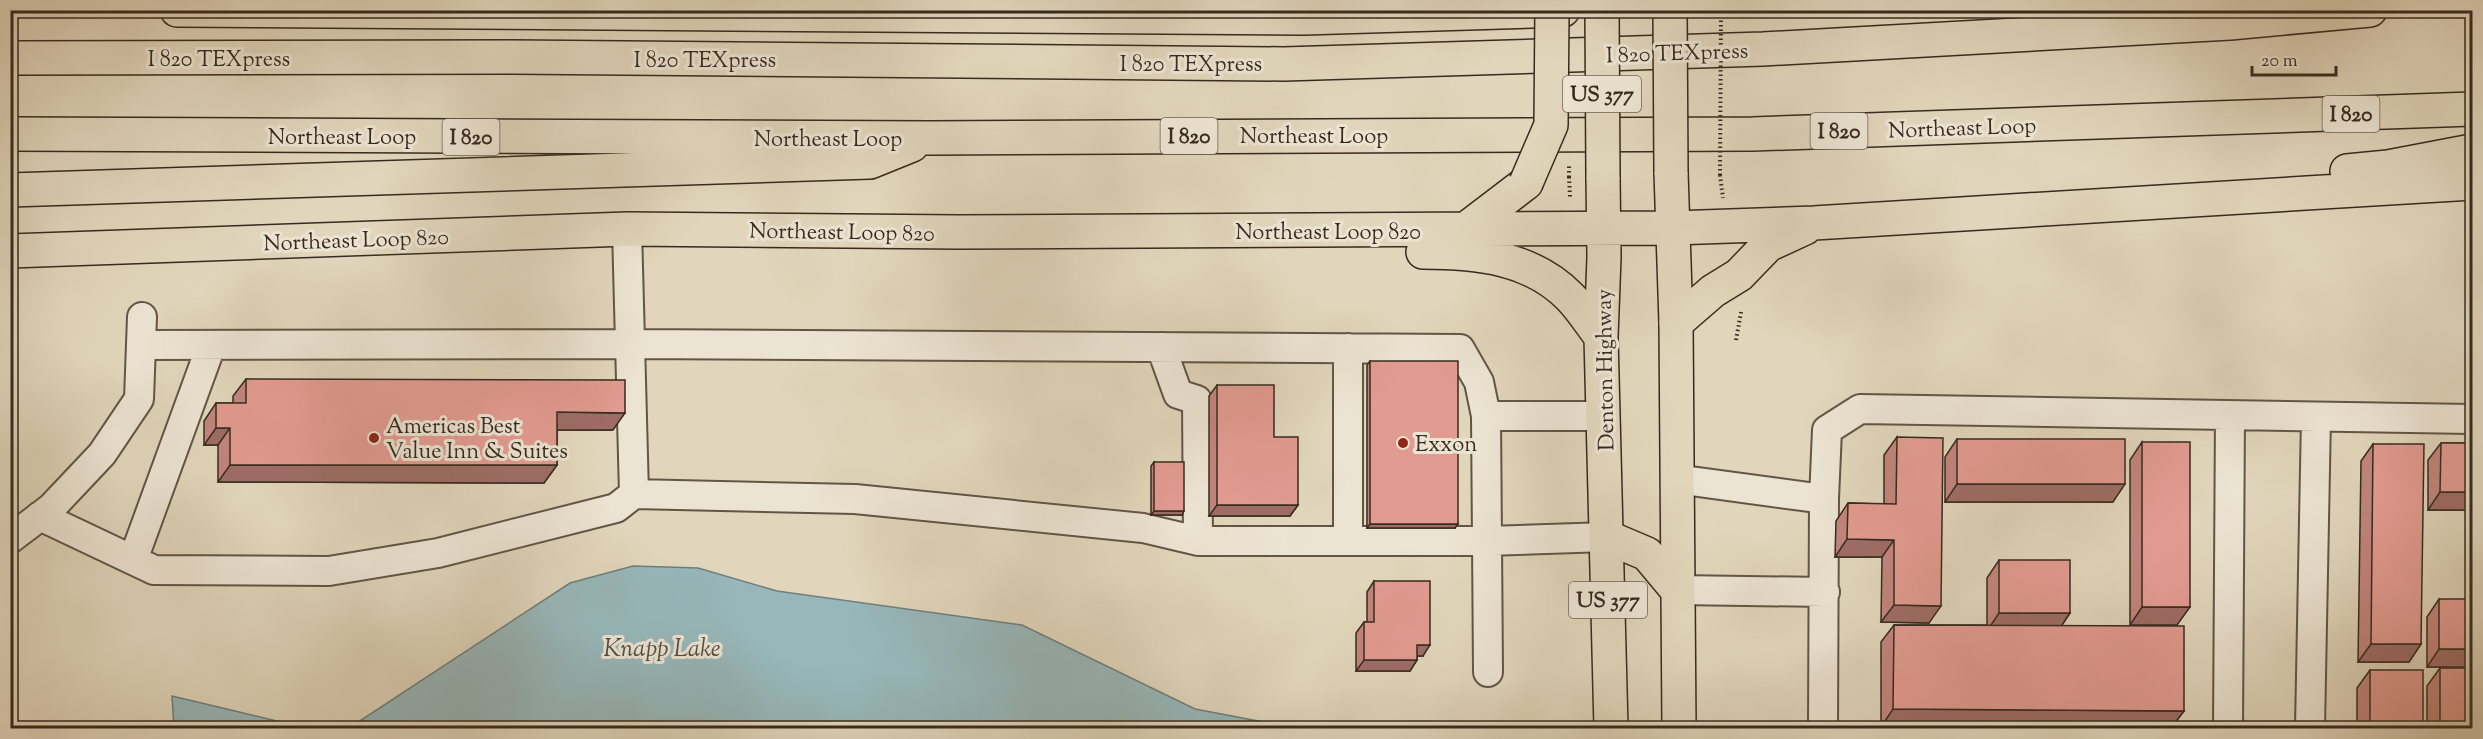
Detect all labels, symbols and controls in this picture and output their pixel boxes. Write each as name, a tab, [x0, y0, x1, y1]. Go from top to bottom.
street label: I 820 TEXpress	[1605, 37, 1749, 73]
scale bar	[2252, 39, 2336, 77]
street label: I 820 TEXpress	[148, 45, 290, 77]
street label: I 820 TEXpress	[634, 46, 776, 78]
text: 20 m	[2261, 49, 2298, 75]
street label: I 820 TEXpress	[1120, 50, 1262, 82]
road number: US 377	[1563, 76, 1641, 112]
road number: I 820	[2322, 96, 2380, 132]
street label: Northeast Loop	[1887, 111, 2037, 149]
road number: I 820	[1810, 113, 1868, 149]
road number: I 820	[1160, 118, 1218, 154]
road number: I 820	[442, 119, 500, 155]
street label: Northeast Loop	[1240, 122, 1388, 154]
street label: Northeast Loop	[268, 123, 416, 155]
street label: Northeast Loop	[754, 125, 902, 157]
street label: Northeast Loop 820	[749, 216, 935, 252]
street label: Northeast Loop 820	[1235, 218, 1421, 250]
street label: Northeast Loop 820	[263, 223, 449, 261]
street label: Denton Highway	[1590, 289, 1624, 451]
place label: Americas Best Value Inn & Suites	[386, 412, 568, 469]
place label: Exxon	[1415, 430, 1477, 462]
marker: Americas Best Value Inn & Suites	[367, 431, 381, 445]
marker: Exxon	[1396, 436, 1410, 450]
road number: US 377	[1569, 582, 1647, 618]
water label: Knapp Lake	[604, 633, 720, 667]

